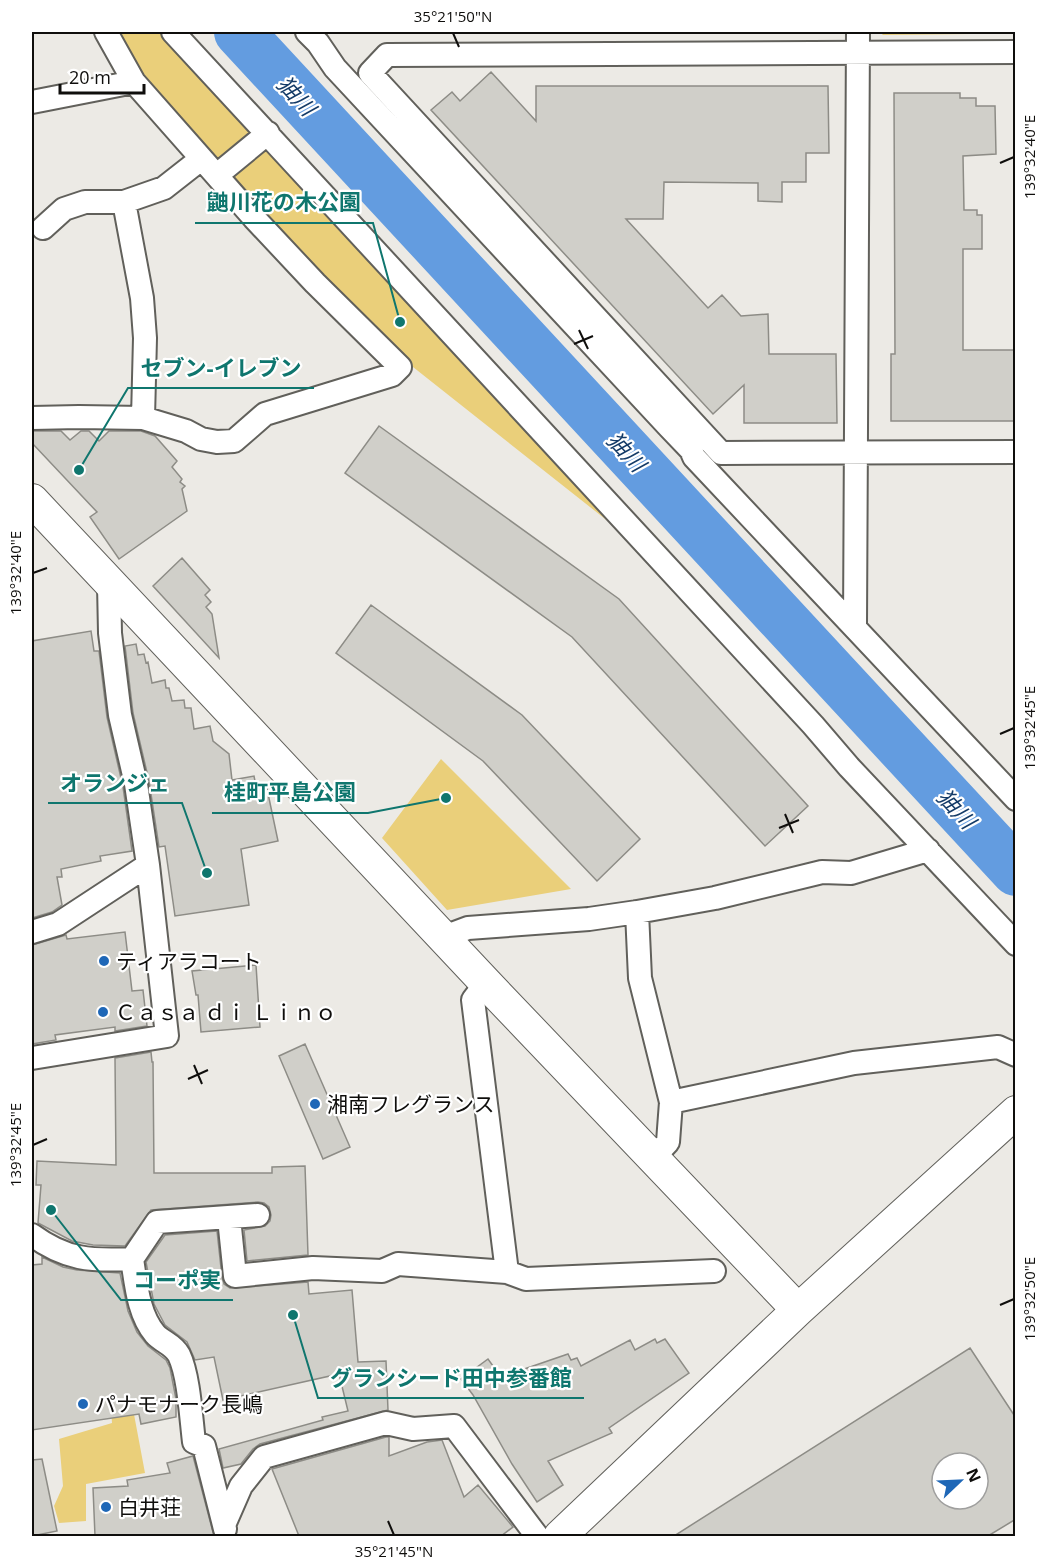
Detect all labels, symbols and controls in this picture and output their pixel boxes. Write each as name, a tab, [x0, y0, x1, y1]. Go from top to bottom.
text: 35°21'50"N	[414, 6, 492, 26]
scale bar	[60, 57, 144, 95]
text: 20 m	[69, 65, 111, 89]
water label: 㹨川	[271, 69, 324, 123]
text: 139°32'40"E	[1019, 115, 1039, 199]
callout: 鼬川花の木公園	[195, 183, 373, 223]
text: 鼬川花の木公園	[207, 186, 361, 216]
callout: セブン-イレブン	[128, 348, 314, 388]
text: セブン-イレブン	[140, 352, 302, 382]
water label: 㹨川	[601, 425, 654, 479]
text: 139°32'40"E	[5, 531, 25, 615]
text: 139°32'45"E	[1019, 686, 1039, 770]
callout: オランジェ	[48, 763, 182, 803]
text: オランジェ	[60, 767, 170, 797]
callout: 桂町平島公園	[212, 773, 368, 813]
text: 桂町平島公園	[224, 776, 356, 806]
water label: 㹨川	[931, 782, 984, 836]
place label: ティアラコート	[116, 947, 262, 975]
marker: ティアラコート	[97, 954, 111, 968]
place label: Ｃａｓａ ｄｉ Ｌｉｎｏ	[115, 998, 336, 1026]
marker: Ｃａｓａ ｄｉ Ｌｉｎｏ	[96, 1005, 110, 1019]
place label: 湘南フレグランス	[327, 1090, 495, 1118]
marker: 湘南フレグランス	[308, 1097, 322, 1111]
text: 139°32'45"E	[5, 1103, 25, 1187]
text: 139°32'50"E	[1019, 1257, 1039, 1341]
callout: コーポ実	[121, 1260, 233, 1300]
text: コーポ実	[133, 1264, 221, 1294]
callout: グランシード田中参番館	[318, 1358, 584, 1398]
text: グランシード田中参番館	[330, 1362, 572, 1392]
place label: パナモナーク長嶋	[95, 1390, 263, 1418]
marker: パナモナーク長嶋	[76, 1397, 90, 1411]
north arrow	[930, 1451, 990, 1511]
text: N	[961, 1465, 986, 1485]
place label: 白井荘	[118, 1493, 181, 1521]
marker: 白井荘	[99, 1500, 113, 1514]
text: 35°21'45"N	[355, 1541, 433, 1561]

